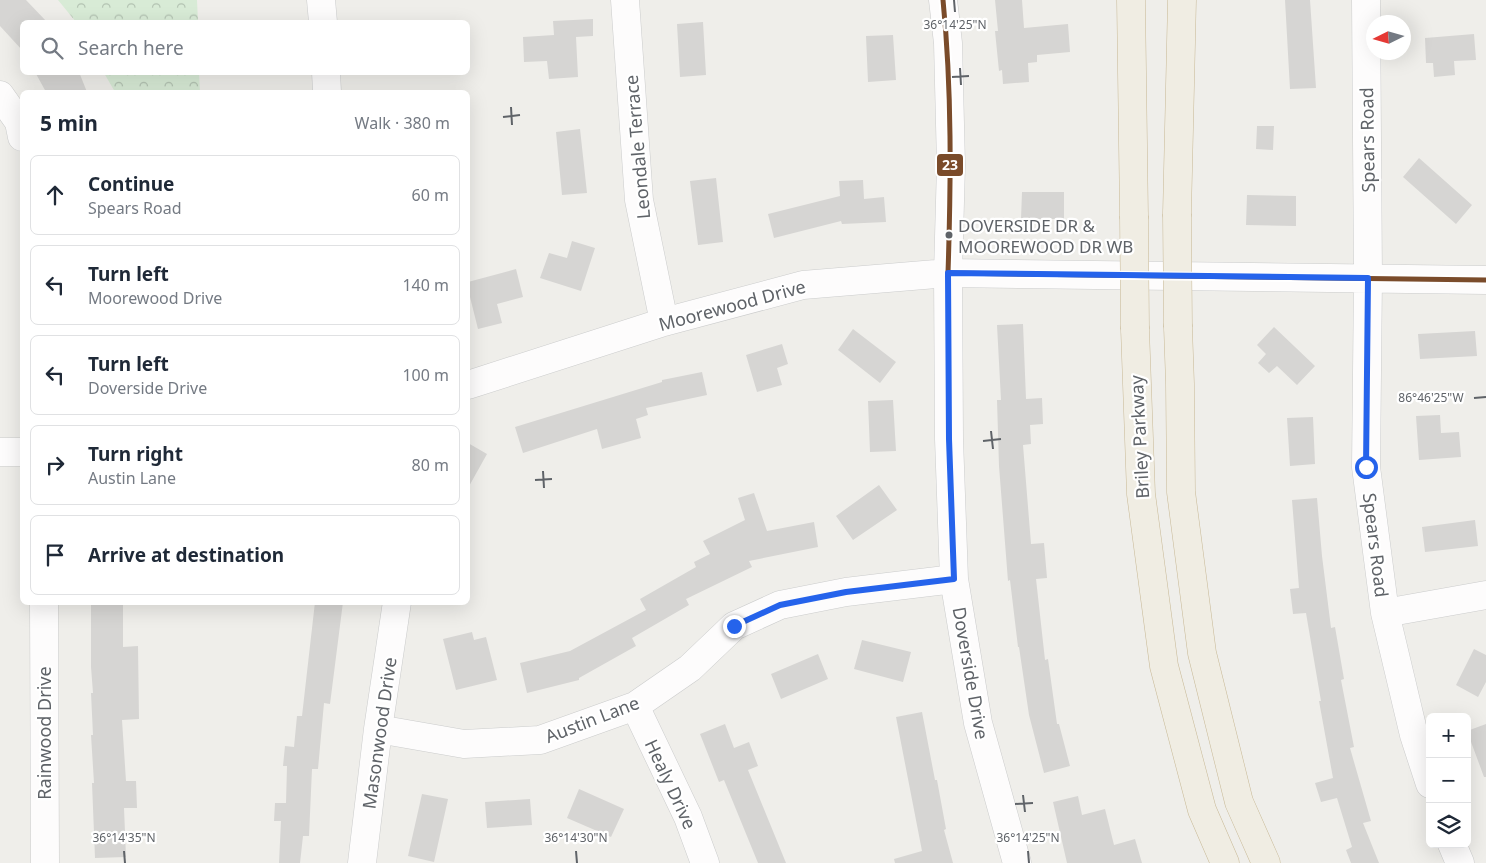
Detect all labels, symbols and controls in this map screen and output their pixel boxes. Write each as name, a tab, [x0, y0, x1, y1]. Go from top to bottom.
north arrow	[1366, 15, 1411, 60]
text: 36°14'25"N	[923, 16, 987, 33]
search box	[20, 20, 470, 75]
icon: search	[38, 34, 66, 62]
text: Search here	[78, 35, 184, 61]
street label: Leondale Terrace	[619, 74, 655, 220]
street label: Spears Road	[1354, 87, 1380, 193]
text: 5 min	[40, 109, 98, 137]
text: Walk · 380 m	[355, 112, 450, 134]
line badge: 23	[936, 153, 964, 177]
text: 23	[942, 155, 958, 174]
text: Continue	[88, 171, 174, 197]
icon: ahead	[41, 181, 69, 209]
text: 60 m	[412, 184, 449, 206]
text: Spears Road	[88, 197, 182, 219]
place label: DOVERSIDE DR & MOOREWOOD DR WB	[958, 214, 1133, 258]
marker: DOVERSIDE DR & MOOREWOOD DR WB	[944, 230, 954, 240]
text: Turn left	[88, 261, 169, 287]
icon: left	[41, 271, 69, 299]
text: 140 m	[402, 274, 449, 296]
street label: Moorewood Drive	[656, 274, 808, 336]
text: Moorewood Drive	[88, 287, 222, 309]
text: Turn left	[88, 351, 169, 377]
icon: left	[41, 361, 69, 389]
text: 100 m	[402, 364, 449, 386]
street label: Briley Parkway	[1124, 374, 1154, 499]
text: Doverside Drive	[88, 377, 207, 399]
text: 86°46'25"W	[1398, 389, 1464, 406]
text: Turn right	[88, 441, 183, 467]
icon: right	[41, 451, 69, 479]
text: 80 m	[412, 454, 449, 476]
route start	[1355, 456, 1378, 479]
text: Austin Lane	[88, 467, 176, 489]
street label: Spears Road	[1358, 491, 1394, 599]
icon: arrive	[41, 541, 69, 569]
text: Arrive at destination	[88, 542, 284, 568]
street label: Doverside Drive	[948, 605, 994, 741]
route end	[723, 615, 746, 638]
street label: Masonwood Drive	[356, 655, 402, 811]
street label: Rainwood Drive	[32, 666, 56, 800]
street label: Austin Lane	[541, 690, 643, 748]
map controls	[1426, 713, 1471, 848]
button: +	[1426, 713, 1471, 758]
street label: Healy Drive	[640, 735, 702, 833]
button: −	[1426, 758, 1471, 803]
button: layers	[1426, 803, 1471, 848]
text: 36°14'35"N	[92, 829, 156, 846]
text: 36°14'30"N	[544, 829, 608, 846]
text: 36°14'25"N	[996, 829, 1060, 846]

